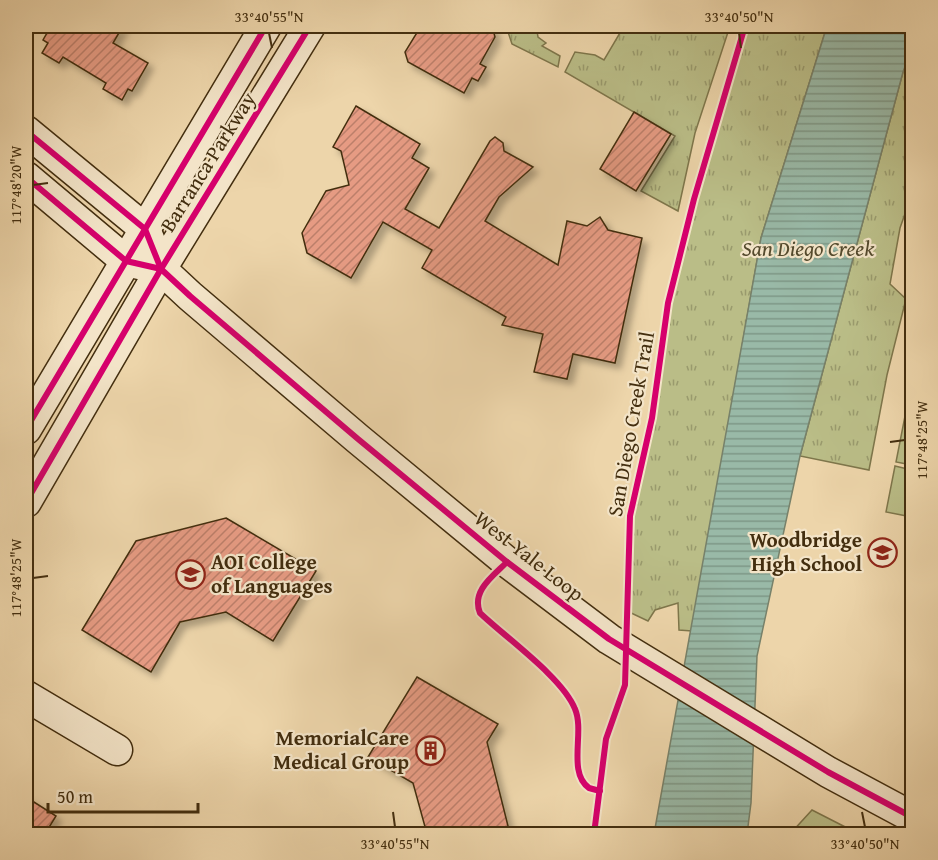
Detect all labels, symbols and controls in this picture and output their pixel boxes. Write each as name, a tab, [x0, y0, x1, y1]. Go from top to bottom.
text: 33°40'55"N	[235, 6, 304, 27]
text: 33°40'50"N	[705, 6, 774, 27]
street label: Barranca Parkway	[152, 85, 263, 238]
text: 117°48'20"W	[5, 145, 26, 225]
water label: San Diego Creek	[742, 232, 875, 264]
street label: San Diego Creek Trail	[599, 329, 662, 519]
text: 117°48'25"W	[911, 400, 932, 480]
street label: West Yale Loop	[468, 503, 591, 608]
place label: Woodbridge High School	[749, 524, 862, 579]
school or university icon: Woodbridge High School	[867, 536, 899, 568]
text: 117°48'25"W	[5, 538, 26, 618]
place label: AOI College of Languages	[211, 546, 333, 601]
school or university icon: AOI College of Languages	[174, 558, 206, 590]
place label: MemorialCare Medical Group	[273, 722, 409, 777]
building icon: MemorialCare Medical Group	[414, 734, 446, 766]
scale bar	[48, 776, 198, 814]
text: 50 m	[57, 783, 93, 810]
text: 33°40'55"N	[361, 833, 430, 854]
text: 33°40'50"N	[831, 833, 900, 854]

